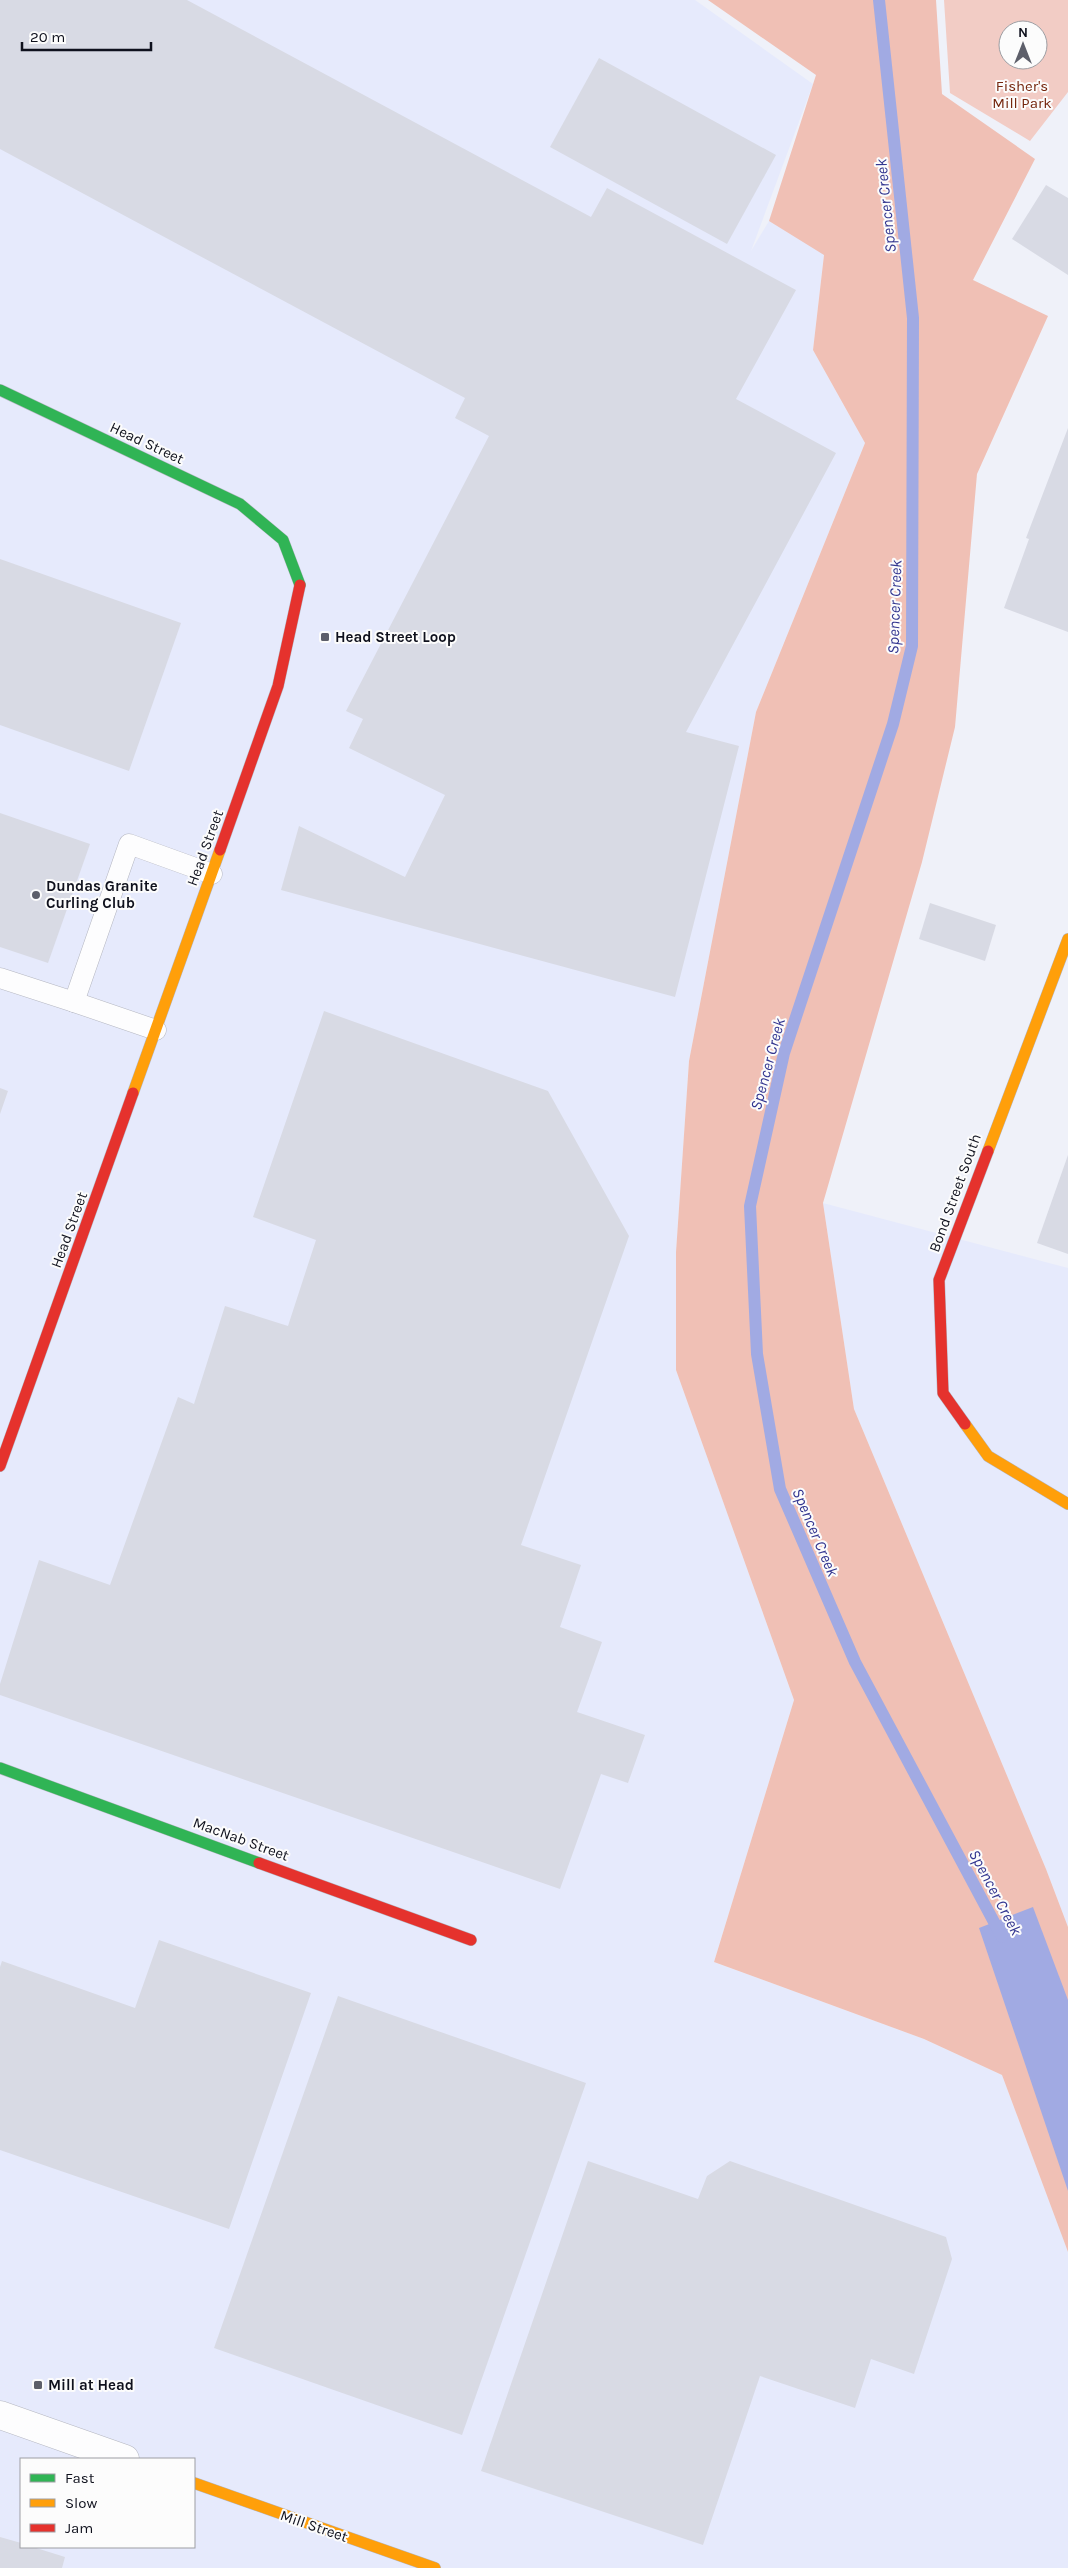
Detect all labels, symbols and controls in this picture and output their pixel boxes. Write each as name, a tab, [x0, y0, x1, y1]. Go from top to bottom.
scale bar	[22, 20, 151, 52]
north arrow	[998, 20, 1048, 70]
text: N	[1018, 24, 1028, 41]
text: 20 m	[30, 28, 65, 46]
park label: Fisher's Mill Park	[992, 77, 1052, 112]
water label: Spencer Creek	[871, 157, 900, 254]
street label: Head Street	[107, 418, 187, 468]
water label: Spencer Creek	[883, 559, 906, 654]
place label: Head Street Loop	[335, 628, 456, 646]
marker: Head Street Loop	[319, 631, 331, 643]
street label: Head Street	[183, 807, 227, 888]
place label: Dundas Granite Curling Club	[46, 877, 158, 912]
marker: Dundas Granite Curling Club	[30, 889, 42, 901]
water label: Spencer Creek	[746, 1015, 789, 1112]
street label: Bond Street South	[925, 1131, 985, 1255]
street label: Head Street	[47, 1189, 91, 1270]
water label: Spencer Creek	[788, 1485, 843, 1580]
street label: MacNab Street	[191, 1813, 292, 1865]
water label: Spencer Creek	[965, 1846, 1027, 1939]
place label: Mill at Head	[48, 2376, 134, 2394]
marker: Mill at Head	[32, 2379, 44, 2391]
legend	[20, 2458, 195, 2548]
text: Fast	[65, 2469, 95, 2487]
text: Slow	[65, 2494, 97, 2512]
street label: Mill Street	[278, 2506, 351, 2546]
text: Jam	[65, 2519, 93, 2537]

